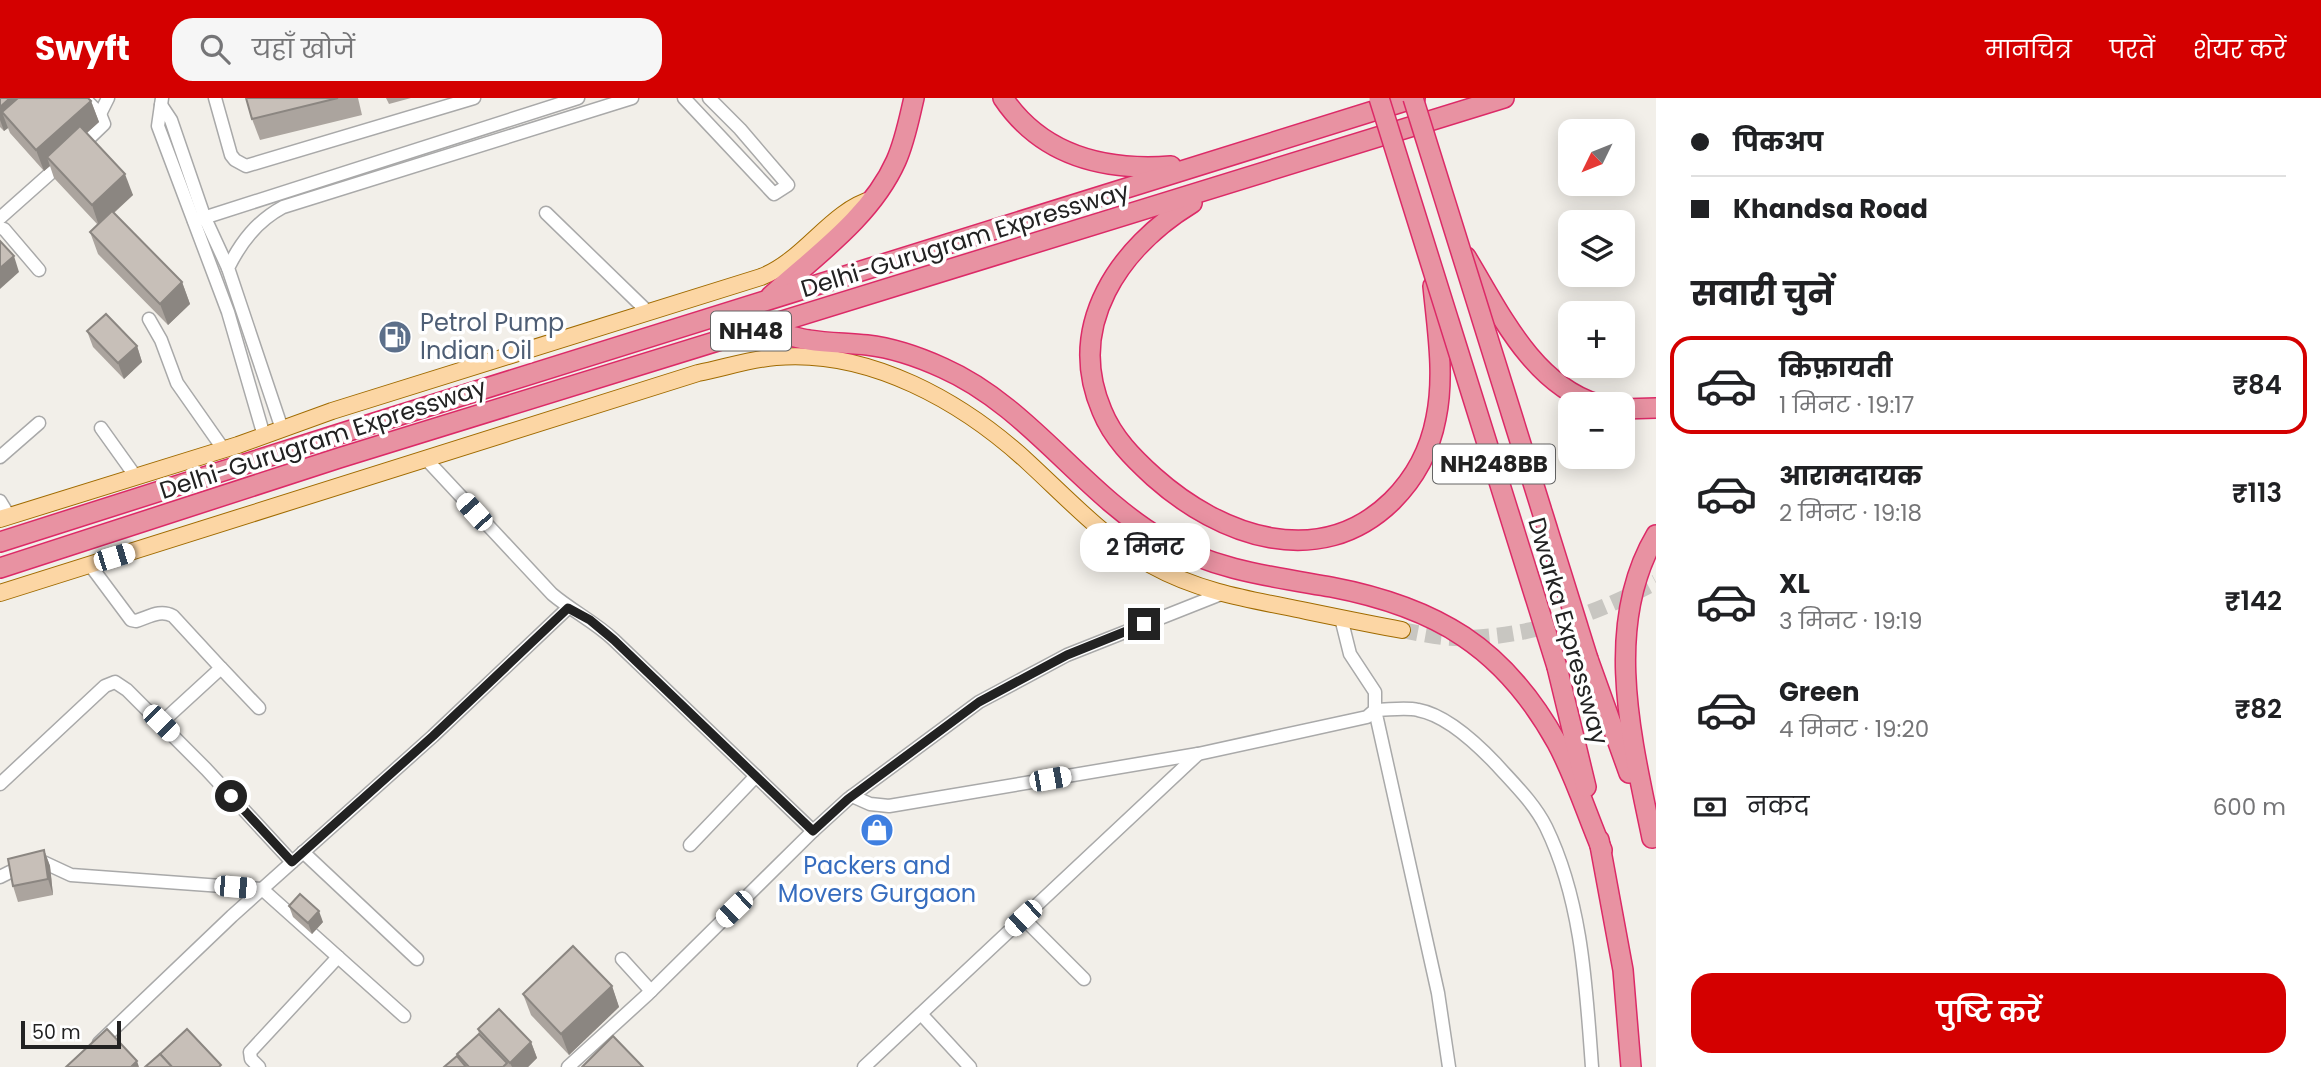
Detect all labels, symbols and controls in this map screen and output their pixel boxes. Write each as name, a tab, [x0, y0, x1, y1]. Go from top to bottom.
search box	[172, 18, 662, 81]
text: Swyft	[35, 25, 130, 72]
icon: search	[196, 30, 234, 68]
text: यहाँ खोजें	[252, 31, 355, 67]
text: मानचित्र	[1985, 33, 2072, 66]
text: परतें	[2110, 33, 2155, 66]
text: शेयर करें	[2193, 33, 2286, 66]
north arrow	[1558, 119, 1634, 196]
map controls	[1558, 119, 1635, 469]
text: पिकअप	[1733, 124, 1823, 160]
street label: Delhi-Gurugram Expressway	[797, 174, 1133, 305]
text: Khandsa Road	[1733, 191, 1928, 227]
button: layers	[1558, 210, 1635, 287]
text: सवारी चुनें	[1691, 271, 1833, 316]
button: +	[1558, 301, 1635, 378]
place label: Petrol Pump Indian Oil	[420, 306, 564, 367]
road number: NH48	[711, 312, 791, 350]
fuel station icon: Petrol Pump Indian Oil	[376, 318, 414, 356]
text: किफ़ायती	[1779, 350, 1893, 386]
icon: car	[1695, 354, 1758, 417]
text: ₹84	[2232, 367, 2282, 403]
street label: Delhi-Gurugram Expressway	[155, 370, 491, 507]
text: 1 मिनट · 19:17	[1779, 389, 1914, 421]
button: −	[1558, 392, 1635, 469]
road number: NH248BB	[1433, 444, 1555, 484]
text: आरामदायक	[1779, 458, 1922, 494]
icon: car	[1695, 462, 1758, 525]
text: ₹113	[2232, 475, 2282, 511]
car	[453, 489, 496, 535]
text: 2 मिनट · 19:18	[1779, 497, 1922, 529]
street label: Dwarka Expressway	[1520, 513, 1617, 749]
callout: 2 मिनट	[1079, 522, 1209, 572]
text: 2 मिनट	[1106, 531, 1184, 563]
car	[91, 541, 138, 573]
text: XL	[1779, 566, 1810, 602]
icon: car	[1695, 570, 1758, 633]
text: ₹142	[2225, 583, 2282, 619]
text: 3 मिनट · 19:19	[1779, 605, 1922, 637]
route end	[1128, 608, 1160, 640]
text: Green	[1779, 674, 1860, 710]
icon: car	[1695, 678, 1758, 741]
text: ₹82	[2234, 691, 2282, 727]
car	[139, 701, 184, 745]
text: 4 मिनट · 19:20	[1779, 713, 1929, 745]
car	[1028, 765, 1073, 793]
route start	[215, 780, 247, 812]
icon: cash	[1691, 788, 1729, 826]
text: नकद	[1747, 788, 1809, 824]
text: 600 m	[2213, 791, 2286, 823]
shop icon: Packers and Movers Gurgaon	[858, 811, 896, 849]
place label: Packers and Movers Gurgaon	[778, 849, 976, 910]
car	[214, 875, 257, 899]
car	[712, 887, 757, 931]
car	[1001, 896, 1046, 940]
button: पुष्टि करें	[1691, 973, 2286, 1053]
scale bar	[21, 1018, 121, 1050]
text: 50 m	[32, 1019, 81, 1046]

